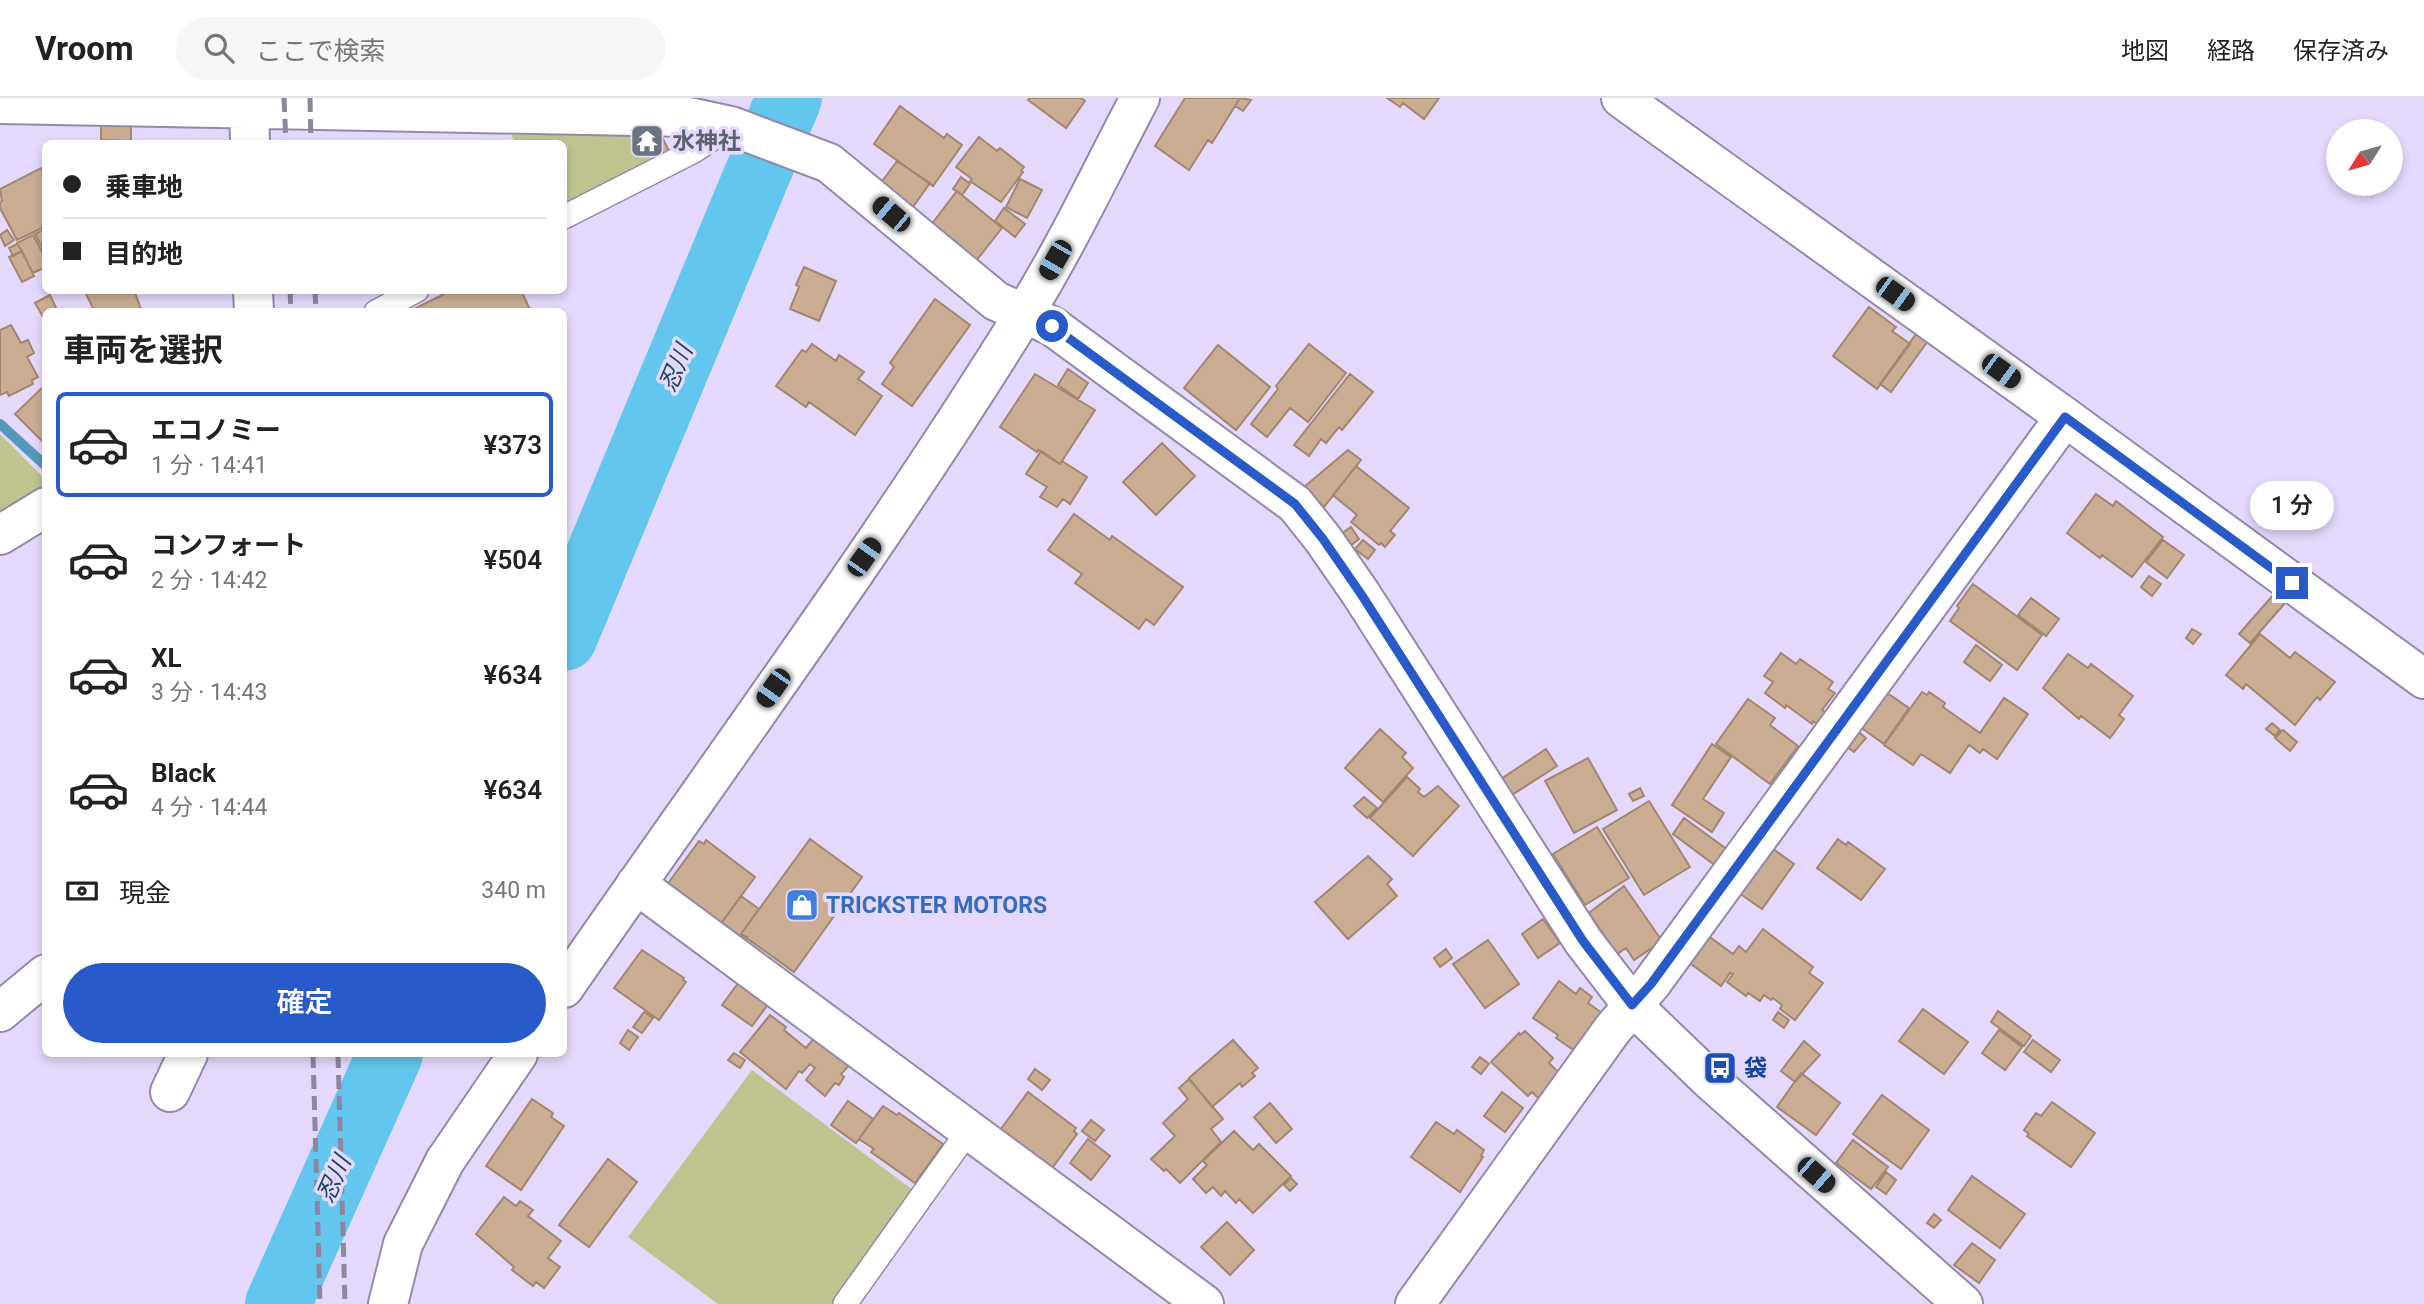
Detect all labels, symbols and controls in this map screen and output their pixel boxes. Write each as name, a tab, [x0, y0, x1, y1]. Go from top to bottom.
search box	[176, 17, 666, 80]
text: Vroom	[35, 29, 134, 68]
icon: search	[200, 29, 238, 67]
text: ここで検索	[256, 36, 386, 66]
text: 地図	[2121, 37, 2169, 65]
text: 経路	[2207, 37, 2255, 65]
text: 保存済み	[2293, 37, 2389, 65]
north arrow	[2326, 119, 2403, 196]
map controls	[2326, 119, 2403, 196]
temple icon: 水神社	[628, 122, 666, 160]
place label: 水神社	[672, 128, 741, 155]
text: 乗車地	[105, 172, 183, 202]
car	[869, 192, 914, 236]
car	[1036, 237, 1075, 283]
text: 目的地	[105, 239, 183, 269]
car	[1872, 273, 1919, 315]
route start	[1036, 310, 1068, 342]
text: 車両を選択	[63, 331, 223, 369]
water label: 忍川	[654, 338, 699, 396]
car	[1978, 350, 2025, 392]
icon: car	[67, 413, 130, 476]
text: エコノミー	[151, 415, 281, 445]
text: ¥373	[484, 430, 542, 460]
text: 1 分 · 14:41	[151, 452, 267, 479]
callout: 1 分	[2250, 482, 2334, 531]
text: 1 分	[2271, 492, 2313, 519]
icon: car	[67, 528, 130, 591]
text: コンフォート	[151, 530, 306, 560]
car	[844, 534, 885, 580]
text: ¥504	[484, 545, 542, 575]
text: 2 分 · 14:42	[151, 567, 267, 594]
route end	[2276, 567, 2308, 599]
icon: car	[67, 643, 130, 706]
text: XL	[151, 643, 182, 673]
text: ¥634	[484, 660, 542, 690]
car	[753, 665, 794, 711]
text: 3 分 · 14:43	[151, 679, 267, 706]
icon: car	[67, 758, 130, 821]
text: Black	[151, 758, 216, 788]
text: ¥634	[484, 775, 542, 805]
text: 4 分 · 14:44	[151, 794, 267, 821]
icon: cash	[63, 872, 101, 910]
text: 340 m	[481, 877, 546, 904]
text: 現金	[119, 878, 171, 908]
shop icon: TRICKSTER MOTORS	[783, 886, 821, 924]
place label: TRICKSTER MOTORS	[826, 892, 1047, 919]
button: 確定	[63, 963, 546, 1043]
bus stop icon: 袋	[1701, 1049, 1739, 1087]
place label: 袋	[1744, 1055, 1767, 1082]
water label: 忍川	[311, 1149, 358, 1207]
car	[1794, 1153, 1839, 1197]

